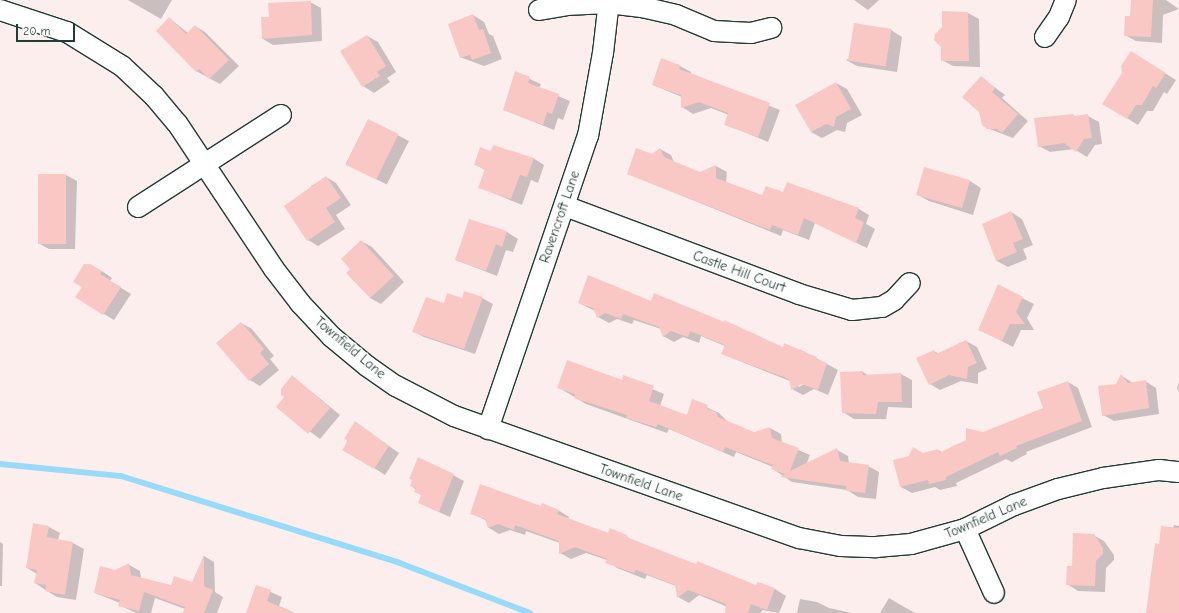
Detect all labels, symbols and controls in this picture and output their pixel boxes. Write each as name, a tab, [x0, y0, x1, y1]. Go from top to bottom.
scale bar	[18, 16, 77, 42]
text: 20 m	[23, 24, 51, 38]
street label: Ravencroft Lane	[536, 169, 584, 265]
street label: Castle Hill Court	[690, 247, 788, 297]
street label: Townfield Lane	[311, 313, 389, 383]
street label: Townfield Lane	[597, 461, 685, 505]
street label: Townfield Lane	[942, 493, 1030, 543]

